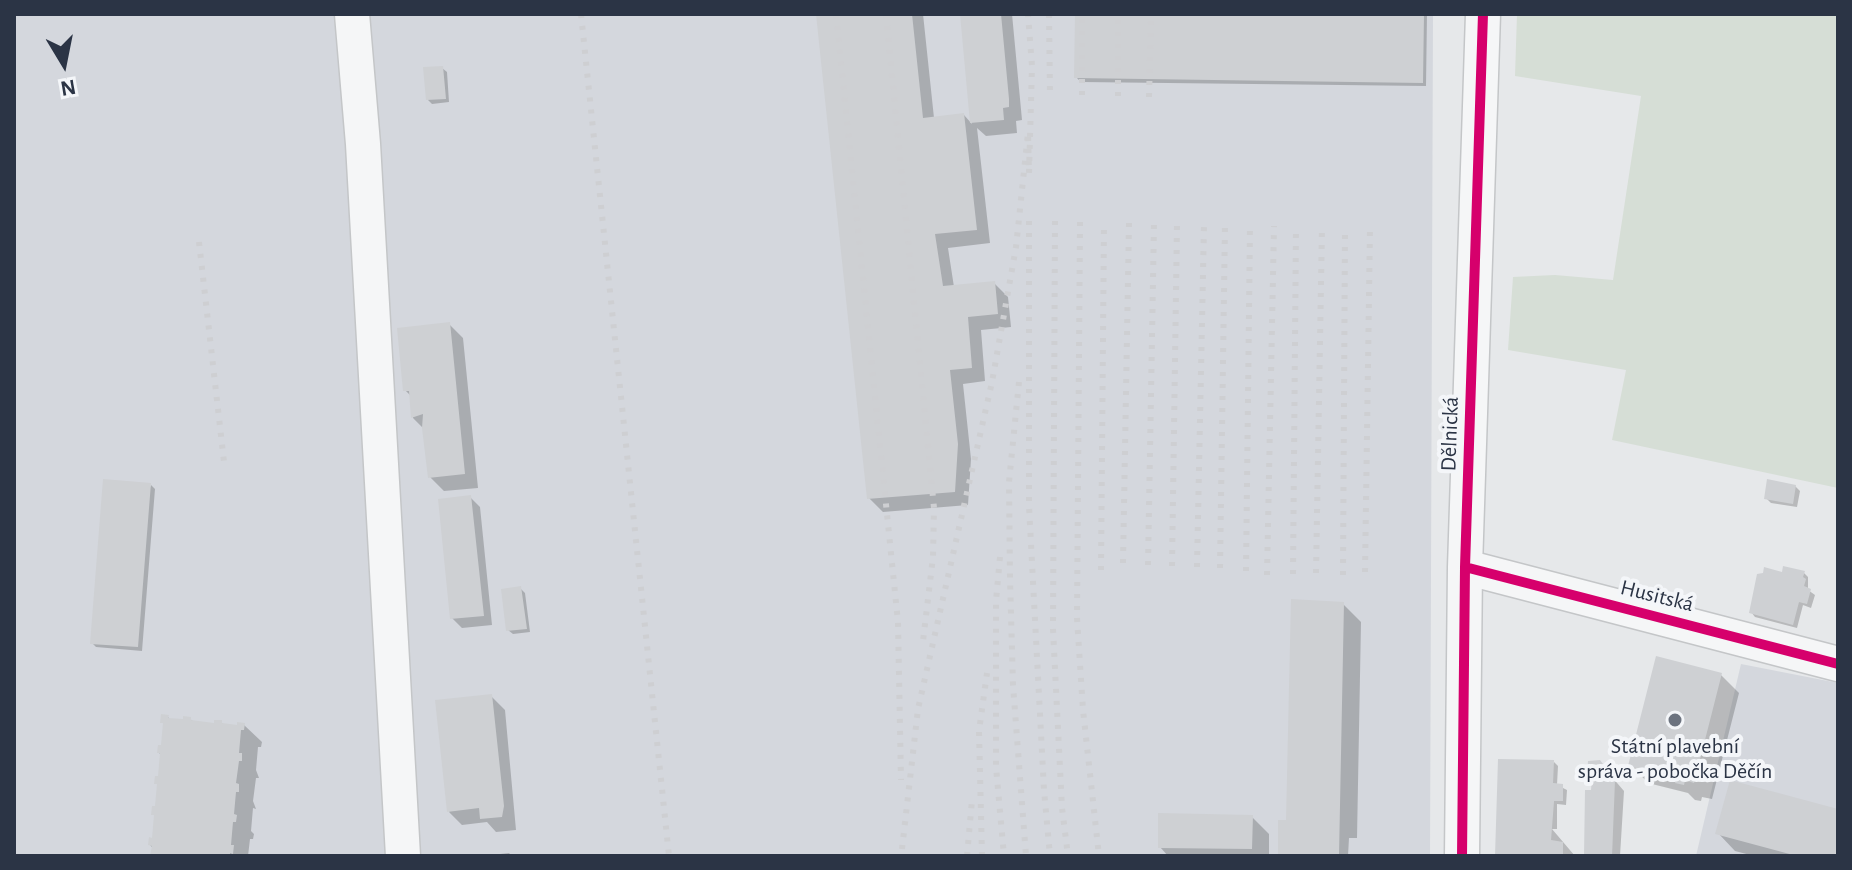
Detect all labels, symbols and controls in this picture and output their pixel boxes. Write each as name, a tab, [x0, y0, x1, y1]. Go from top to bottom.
north arrow	[24, 24, 104, 104]
text: N	[59, 75, 78, 100]
street label: Dělnická	[1436, 396, 1464, 472]
street label: Husitská	[1618, 574, 1696, 618]
marker: Státní plavební správa - pobočka Děčín	[1666, 711, 1684, 729]
place label: Státní plavební správa - pobočka Děčín	[1578, 733, 1772, 784]

